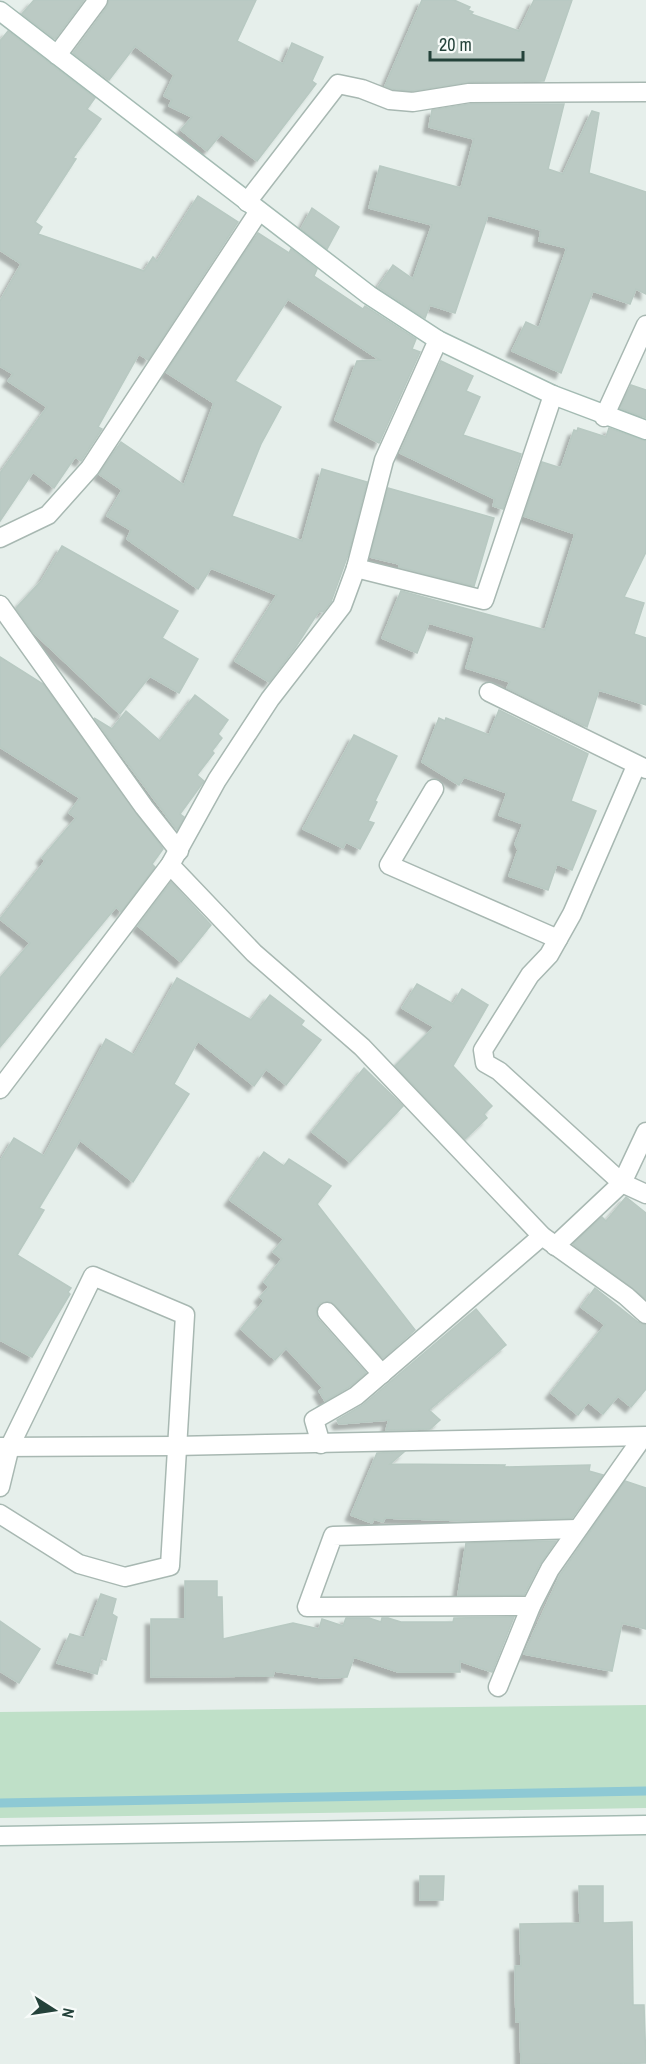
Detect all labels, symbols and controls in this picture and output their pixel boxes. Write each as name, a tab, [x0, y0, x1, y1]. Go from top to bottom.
scale bar	[430, 24, 523, 62]
text: 20 m	[439, 32, 472, 57]
north arrow	[24, 1980, 84, 2040]
text: N	[57, 2006, 80, 2020]

